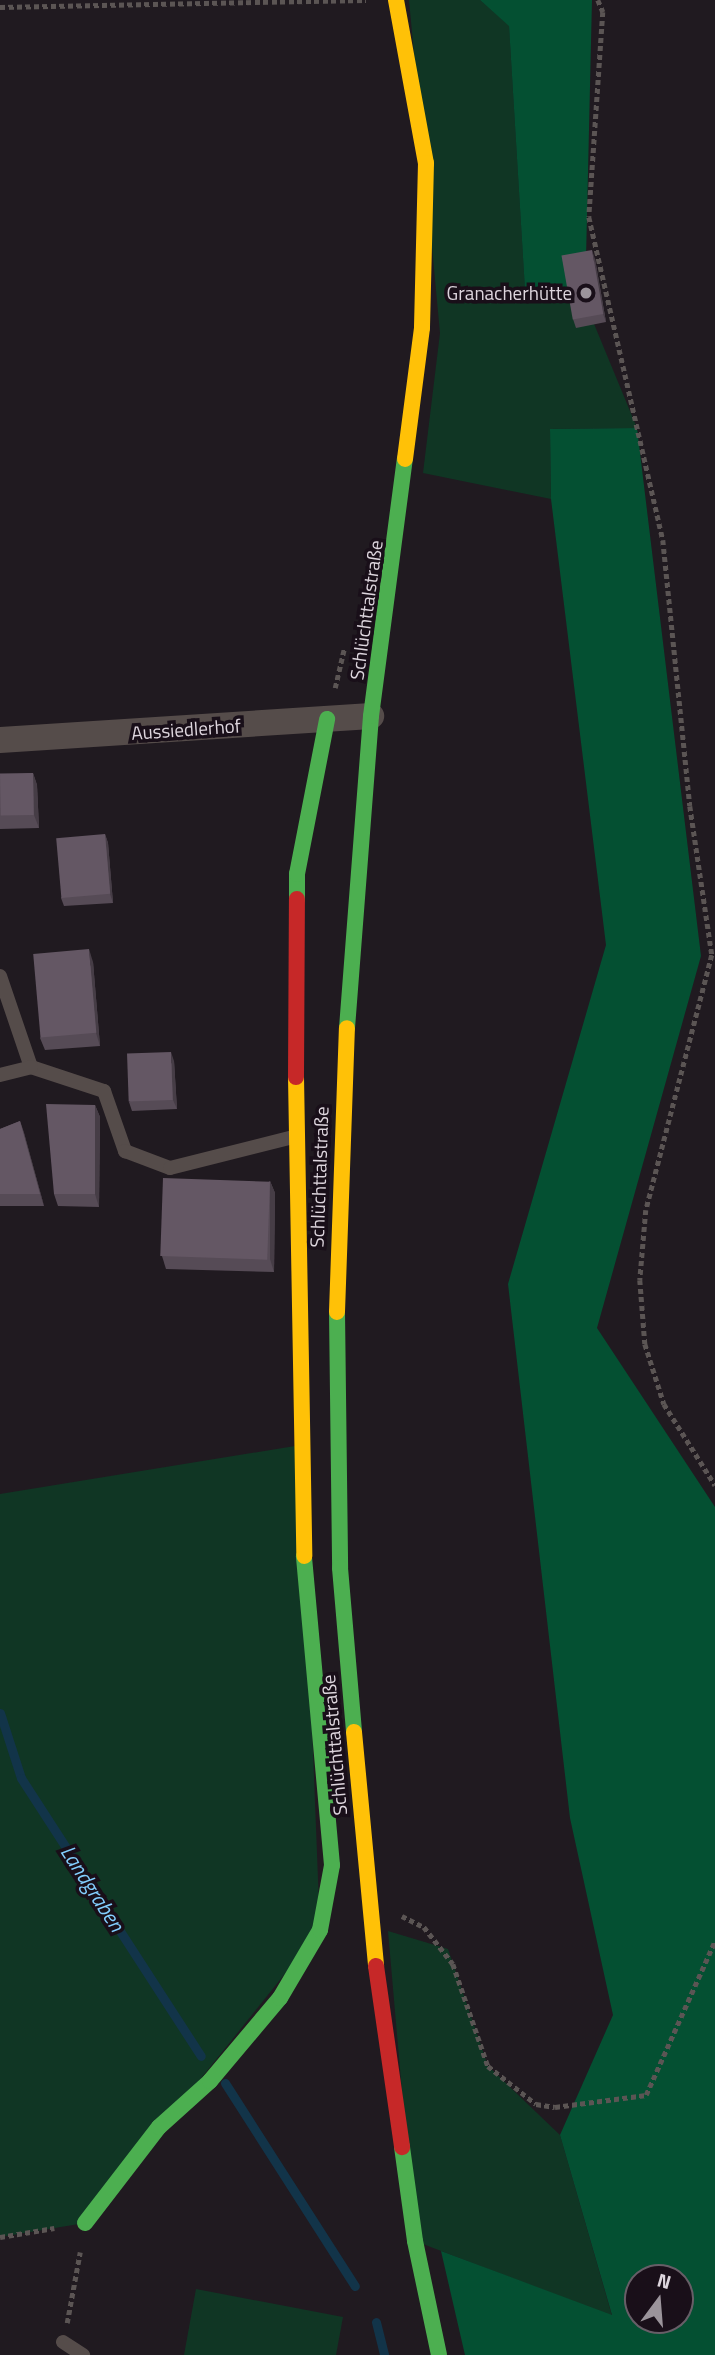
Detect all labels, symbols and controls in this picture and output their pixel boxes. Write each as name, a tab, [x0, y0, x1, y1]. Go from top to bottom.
place label: Granacherhütte	[447, 282, 572, 304]
marker: Granacherhütte	[578, 285, 594, 301]
street label: Schlüchttalstraße	[345, 539, 387, 681]
street label: Aussiedlerhof	[130, 714, 242, 744]
street label: Schlüchttalstraße	[305, 1106, 333, 1248]
street label: Schlüchttalstraße	[316, 1674, 352, 1816]
water label: Landgraben	[56, 1840, 130, 1936]
north arrow	[624, 2264, 694, 2334]
text: N	[654, 2264, 675, 2296]

